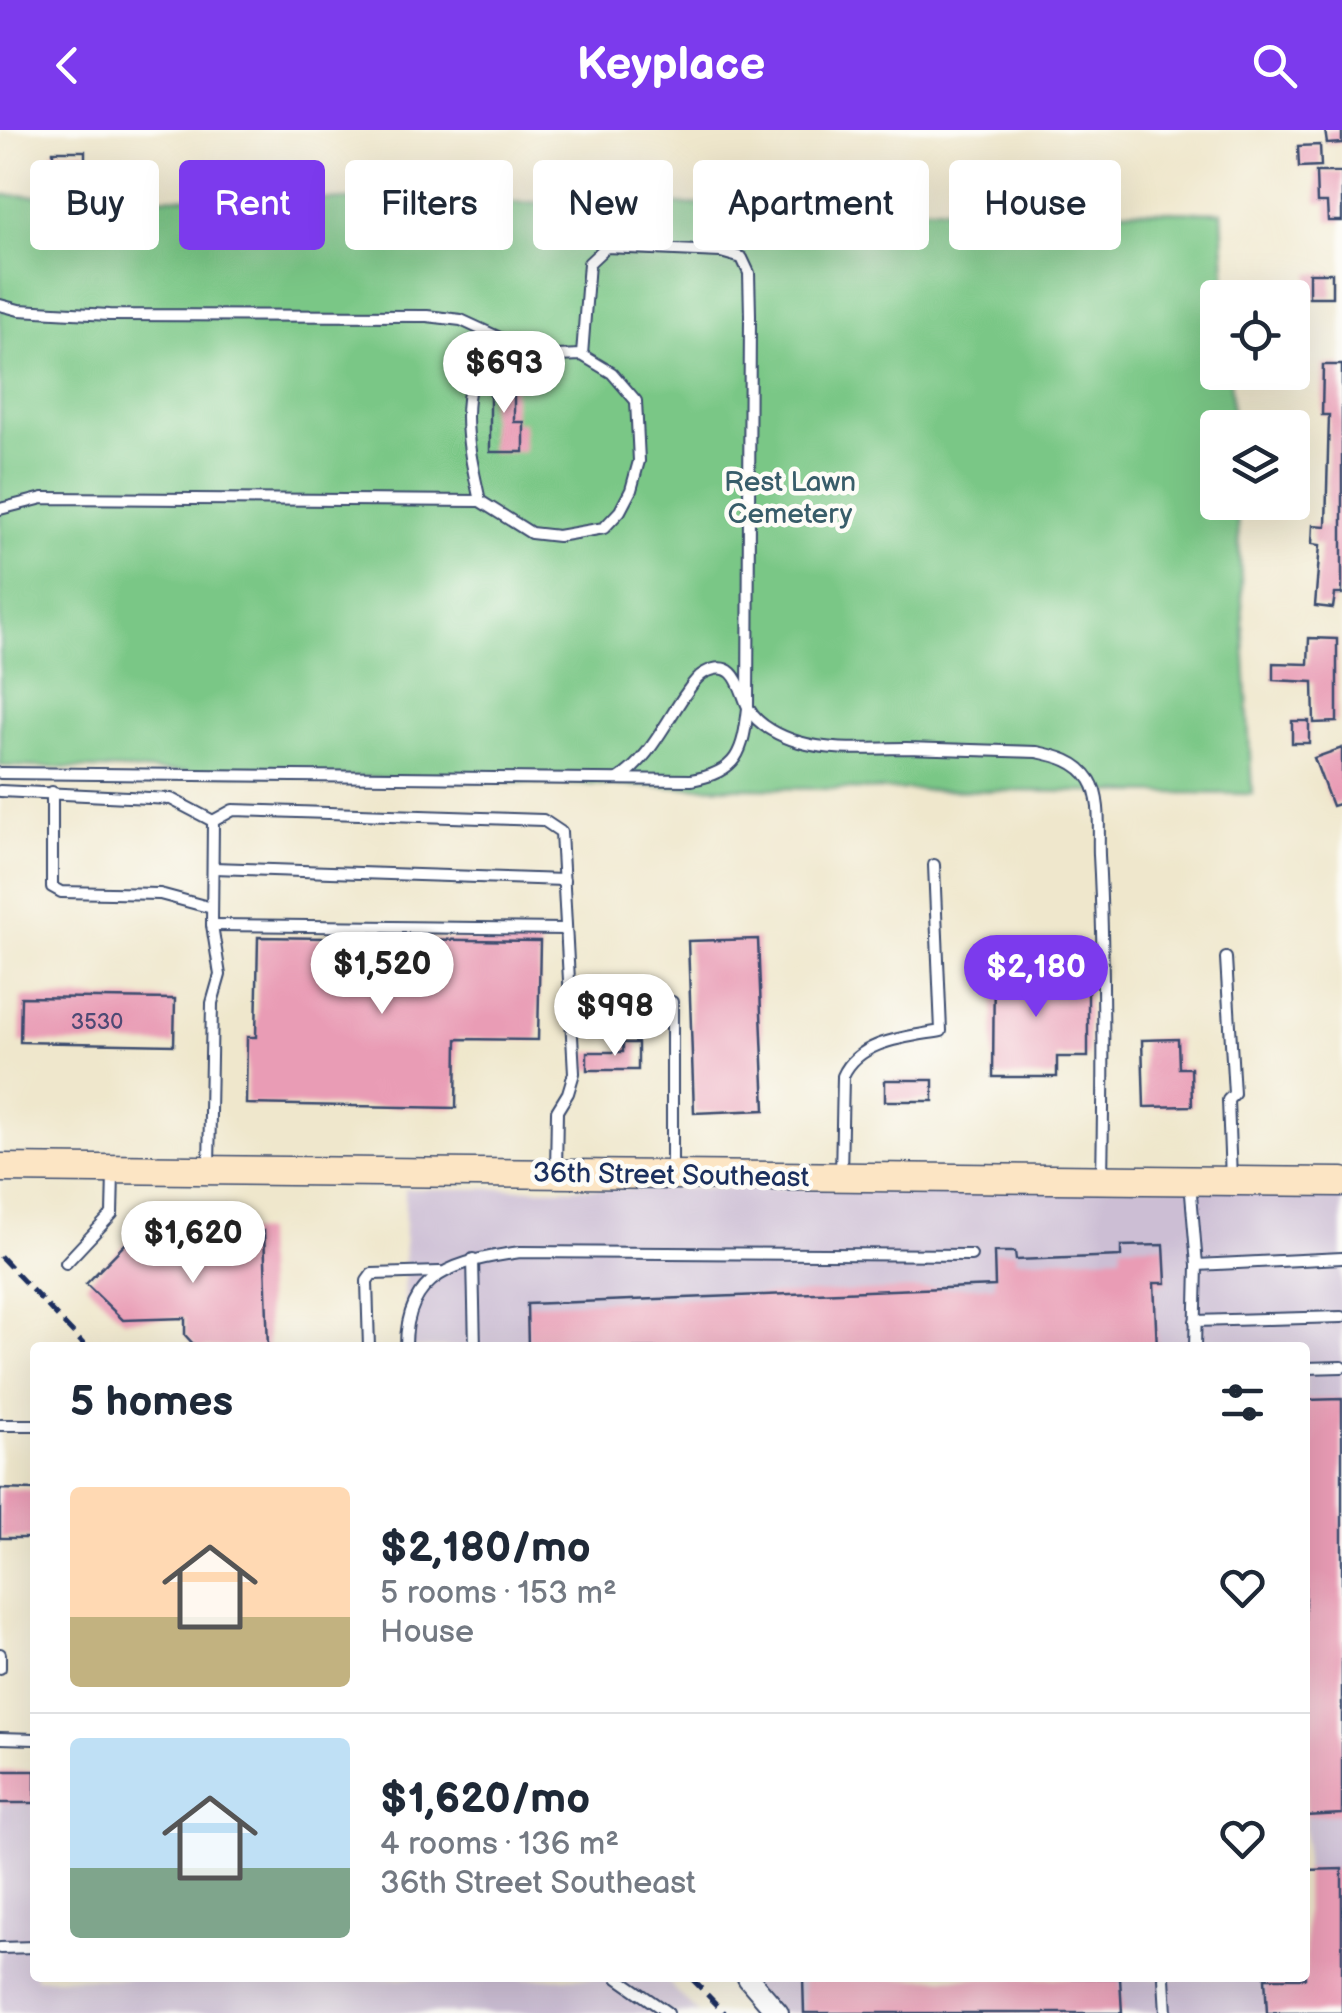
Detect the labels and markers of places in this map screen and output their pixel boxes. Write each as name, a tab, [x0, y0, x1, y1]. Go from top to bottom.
pin: $693	[445, 331, 563, 416]
pin: $1,520	[301, 932, 463, 1017]
pin: $2,180	[955, 935, 1117, 1020]
pin: $998	[556, 974, 674, 1059]
pin: $1,620	[112, 1201, 274, 1286]

